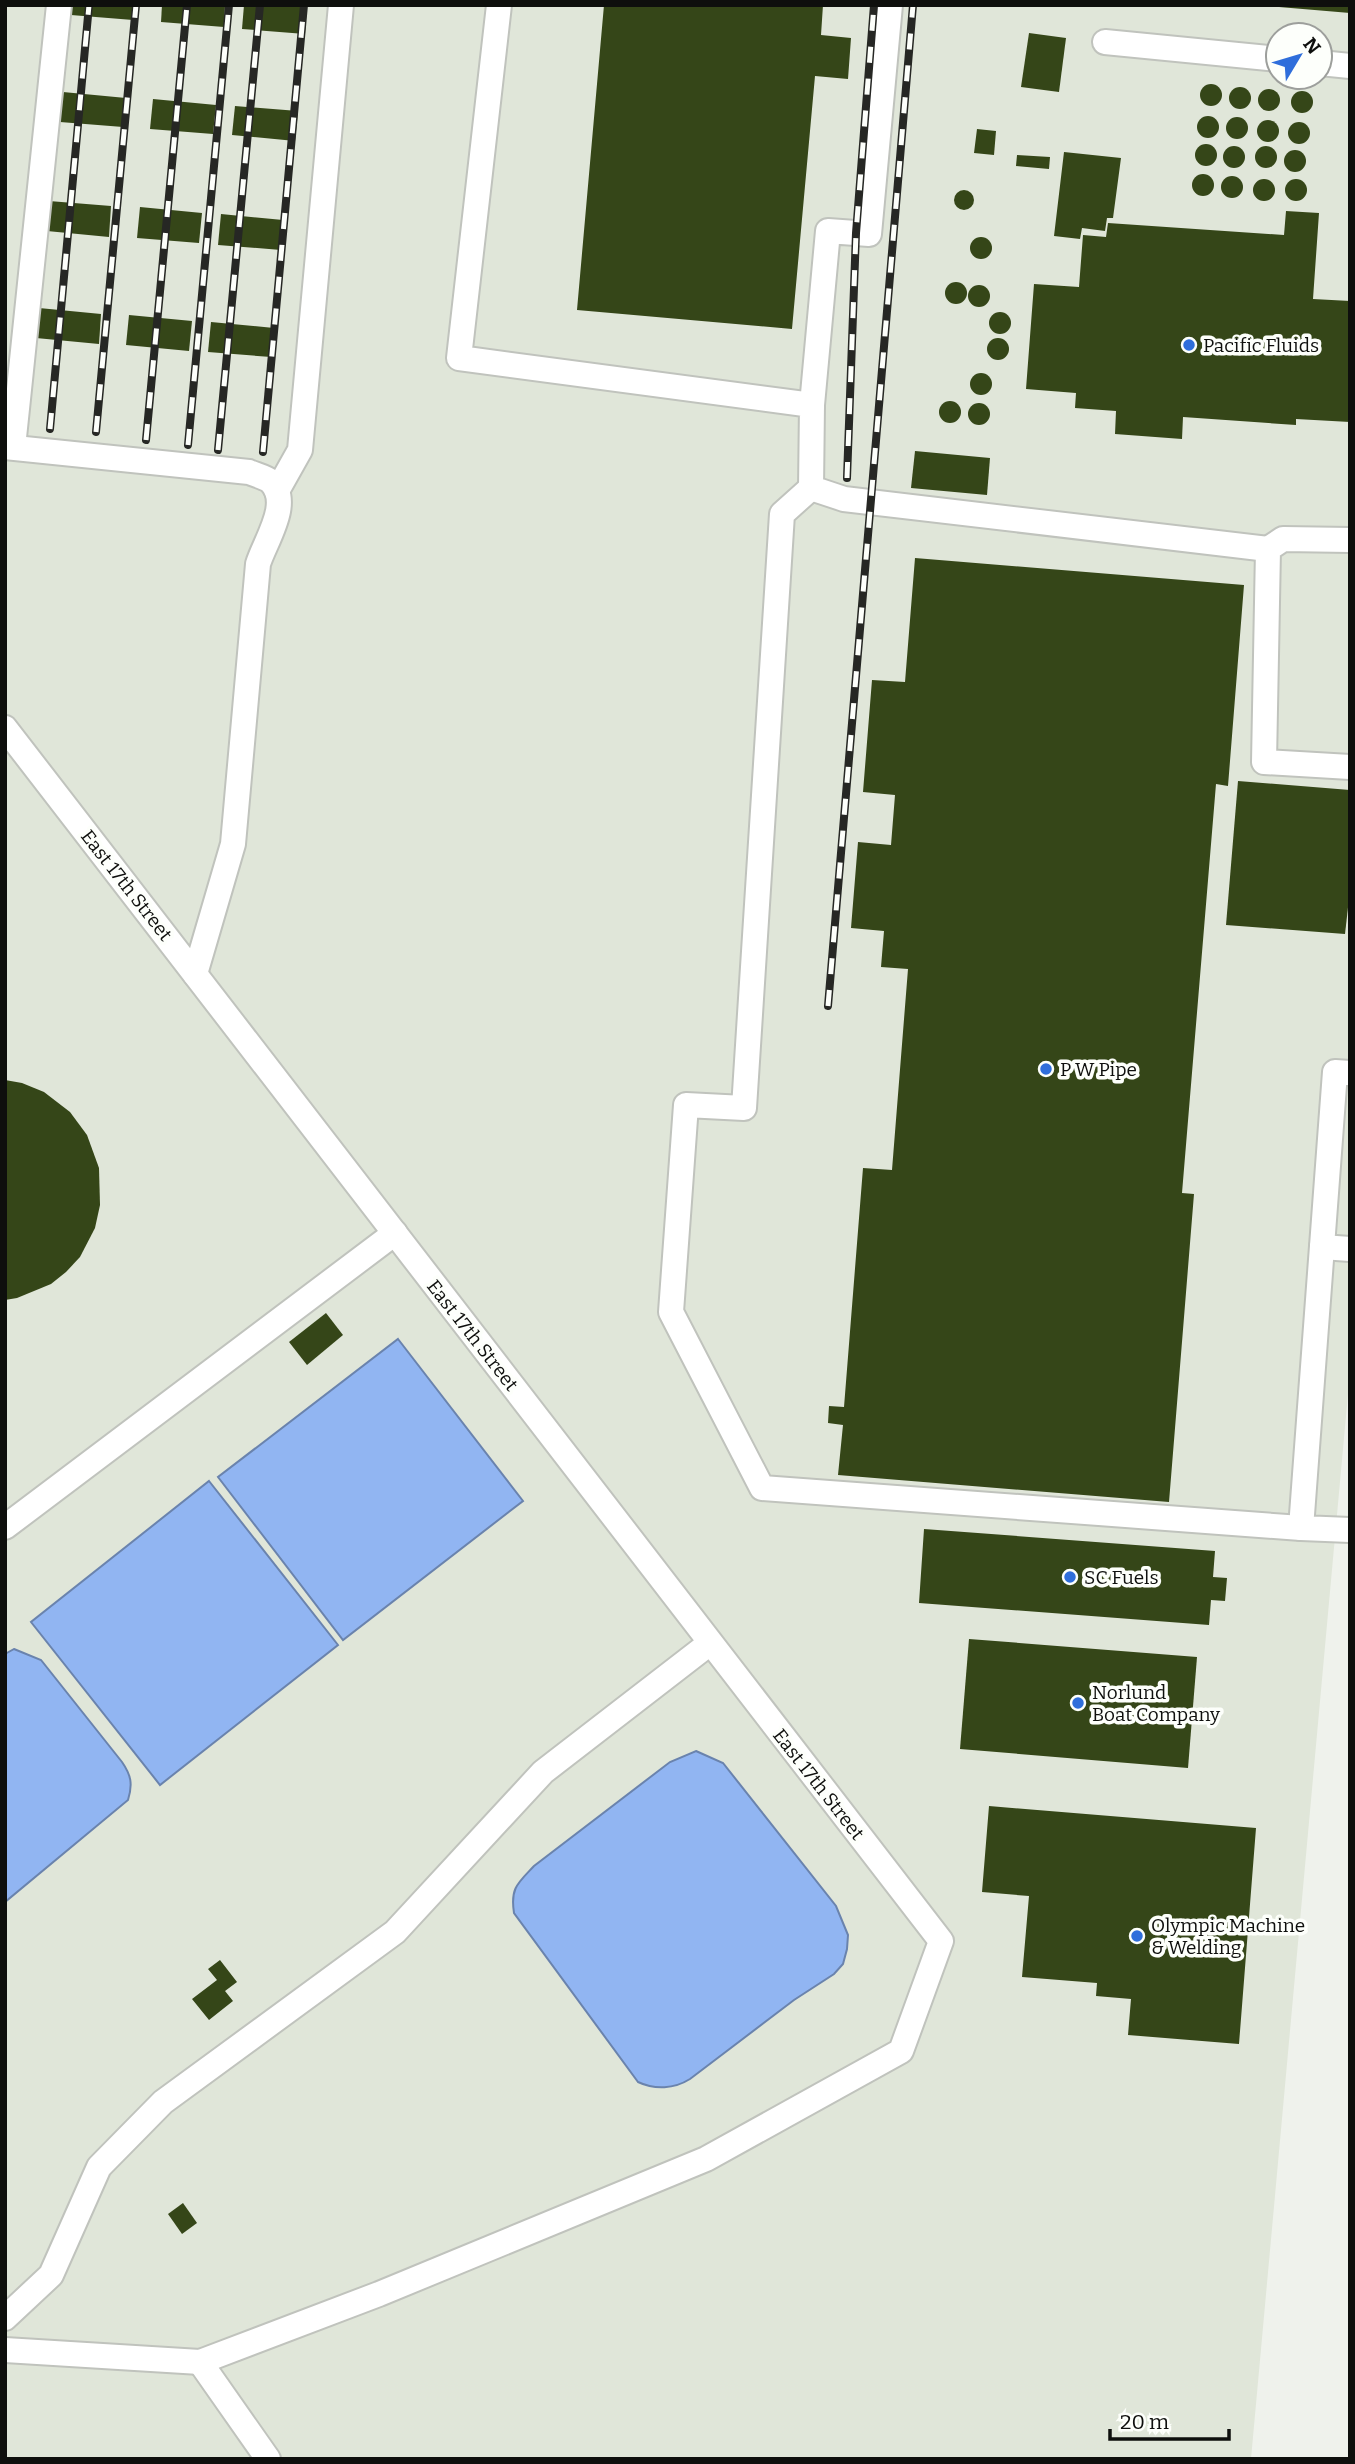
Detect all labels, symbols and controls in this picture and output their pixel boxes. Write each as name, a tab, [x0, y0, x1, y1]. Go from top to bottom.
north arrow	[1264, 21, 1334, 91]
text: N	[1298, 33, 1326, 59]
place label: Pacific Fluids	[1203, 334, 1319, 357]
marker: Pacific Fluids	[1181, 337, 1197, 353]
street label: East 17th Street	[76, 825, 177, 946]
place label: P W Pipe	[1060, 1058, 1137, 1081]
marker: P W Pipe	[1038, 1061, 1054, 1077]
street label: East 17th Street	[422, 1275, 523, 1396]
place label: SC Fuels	[1084, 1566, 1159, 1589]
marker: SC Fuels	[1062, 1569, 1078, 1585]
place label: Norlund Boat Company	[1092, 1681, 1221, 1726]
marker: Norlund Boat Company	[1070, 1695, 1086, 1711]
street label: East 17th Street	[768, 1724, 869, 1845]
place label: Olympic Machine & Welding	[1151, 1914, 1305, 1959]
marker: Olympic Machine & Welding	[1129, 1928, 1145, 1944]
scale bar	[1110, 2398, 1229, 2442]
text: 20 m	[1120, 2409, 1169, 2435]

